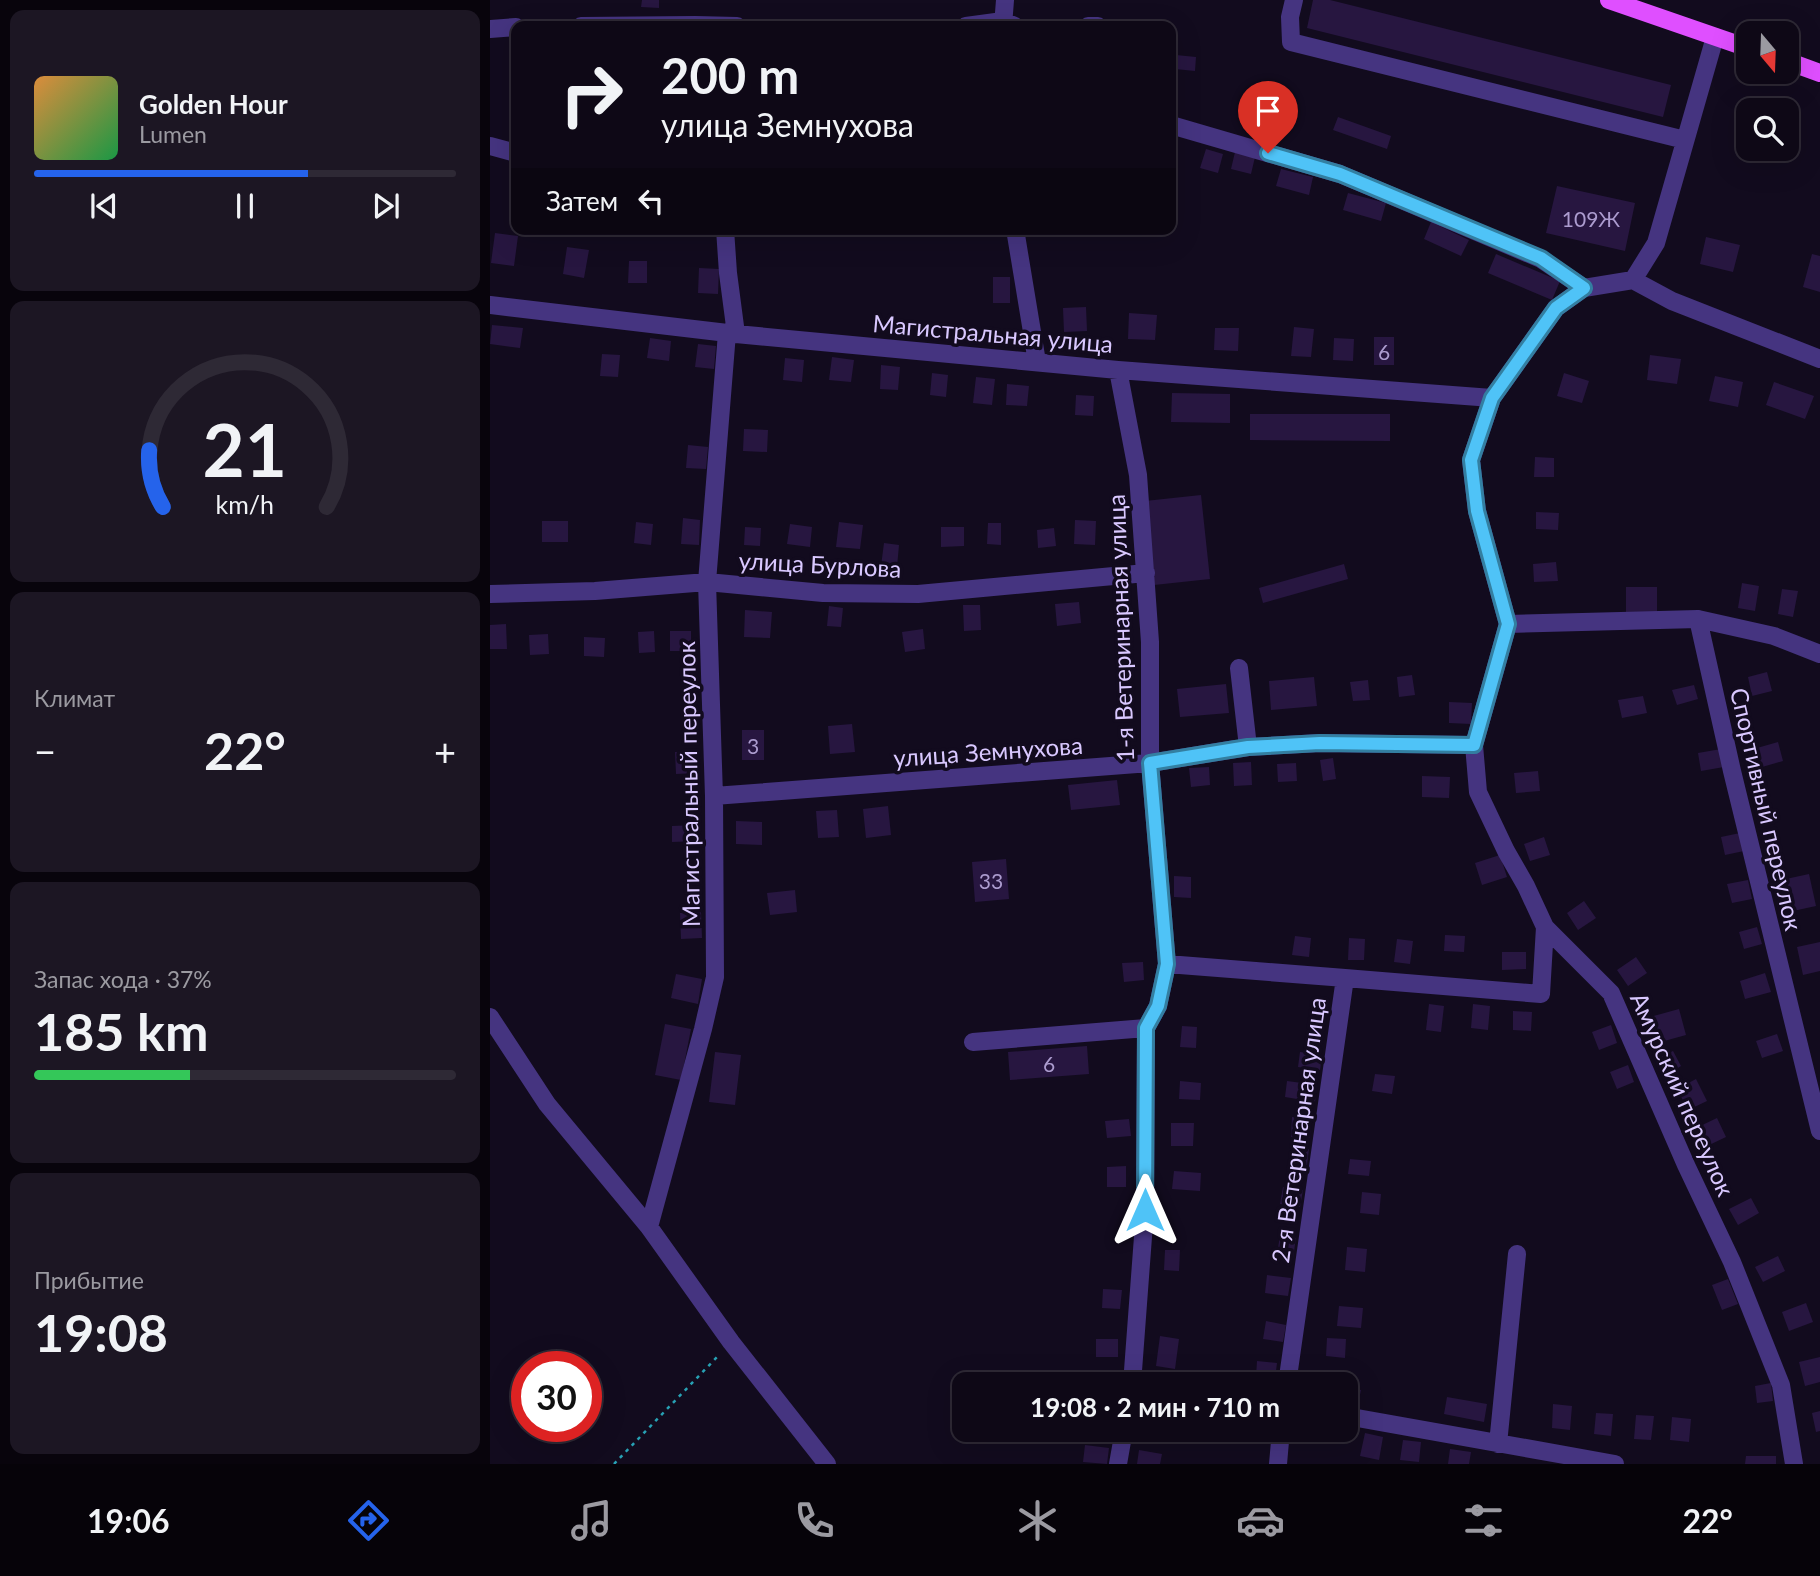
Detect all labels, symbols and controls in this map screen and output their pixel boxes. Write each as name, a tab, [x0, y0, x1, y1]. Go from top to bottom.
north arrow	[1736, 21, 1799, 84]
map controls	[1736, 21, 1799, 161]
text: 200 m	[661, 46, 799, 104]
icon: right	[546, 49, 637, 140]
pin	[1238, 81, 1298, 153]
text: Golden Hour	[139, 88, 288, 120]
icon: arrive	[1249, 92, 1287, 130]
button: search	[1736, 98, 1799, 161]
text: улица Земнухова	[661, 105, 914, 144]
text: Lumen	[139, 120, 207, 148]
icon: left	[632, 182, 670, 220]
text: Затем	[546, 185, 618, 217]
icon: previous	[85, 187, 123, 225]
icon: pause	[226, 187, 264, 225]
icon: next	[367, 187, 405, 225]
house number: 109Ж	[1562, 206, 1620, 231]
street label: Магистральная улица	[872, 308, 1114, 358]
house number: 6	[1378, 339, 1390, 364]
text: 21	[203, 406, 287, 494]
text: km/h	[216, 489, 274, 519]
street label: 1-я Ветеринарная улица	[1101, 494, 1139, 762]
street label: улица Бурлова	[738, 545, 902, 583]
street label: Магистральный переулок	[671, 640, 705, 927]
text: Климат	[34, 684, 115, 712]
street label: Спортивный переулок	[1725, 685, 1809, 934]
text: 22°	[204, 719, 286, 781]
text: −	[34, 728, 56, 774]
text: +	[434, 728, 456, 774]
street label: улица Земнухова	[892, 730, 1084, 772]
house number: 3	[747, 733, 759, 758]
house number: 33	[979, 868, 1003, 893]
text: Запас хода · 37%	[34, 965, 212, 993]
street label: Амурский переулок	[1625, 988, 1741, 1201]
street label: 2-я Ветеринарная улица	[1265, 995, 1331, 1265]
text: 185 km	[34, 1000, 208, 1062]
house number: 6	[1043, 1051, 1055, 1076]
position arrow	[1108, 1173, 1182, 1247]
text: Прибытие	[34, 1266, 144, 1294]
text: 19:08	[34, 1301, 168, 1363]
speed limit sign: 30	[511, 1351, 602, 1442]
text: 19:08 · 2 мин · 710 m	[1030, 1391, 1280, 1423]
icon: directions	[344, 1496, 393, 1545]
icon: music	[567, 1496, 616, 1545]
icon: phone	[790, 1496, 839, 1545]
icon: climate	[1013, 1496, 1062, 1545]
icon: car	[1236, 1496, 1285, 1545]
icon: filters	[1459, 1496, 1508, 1545]
text: 19:06	[87, 1501, 170, 1540]
text: 22°	[1682, 1501, 1733, 1540]

